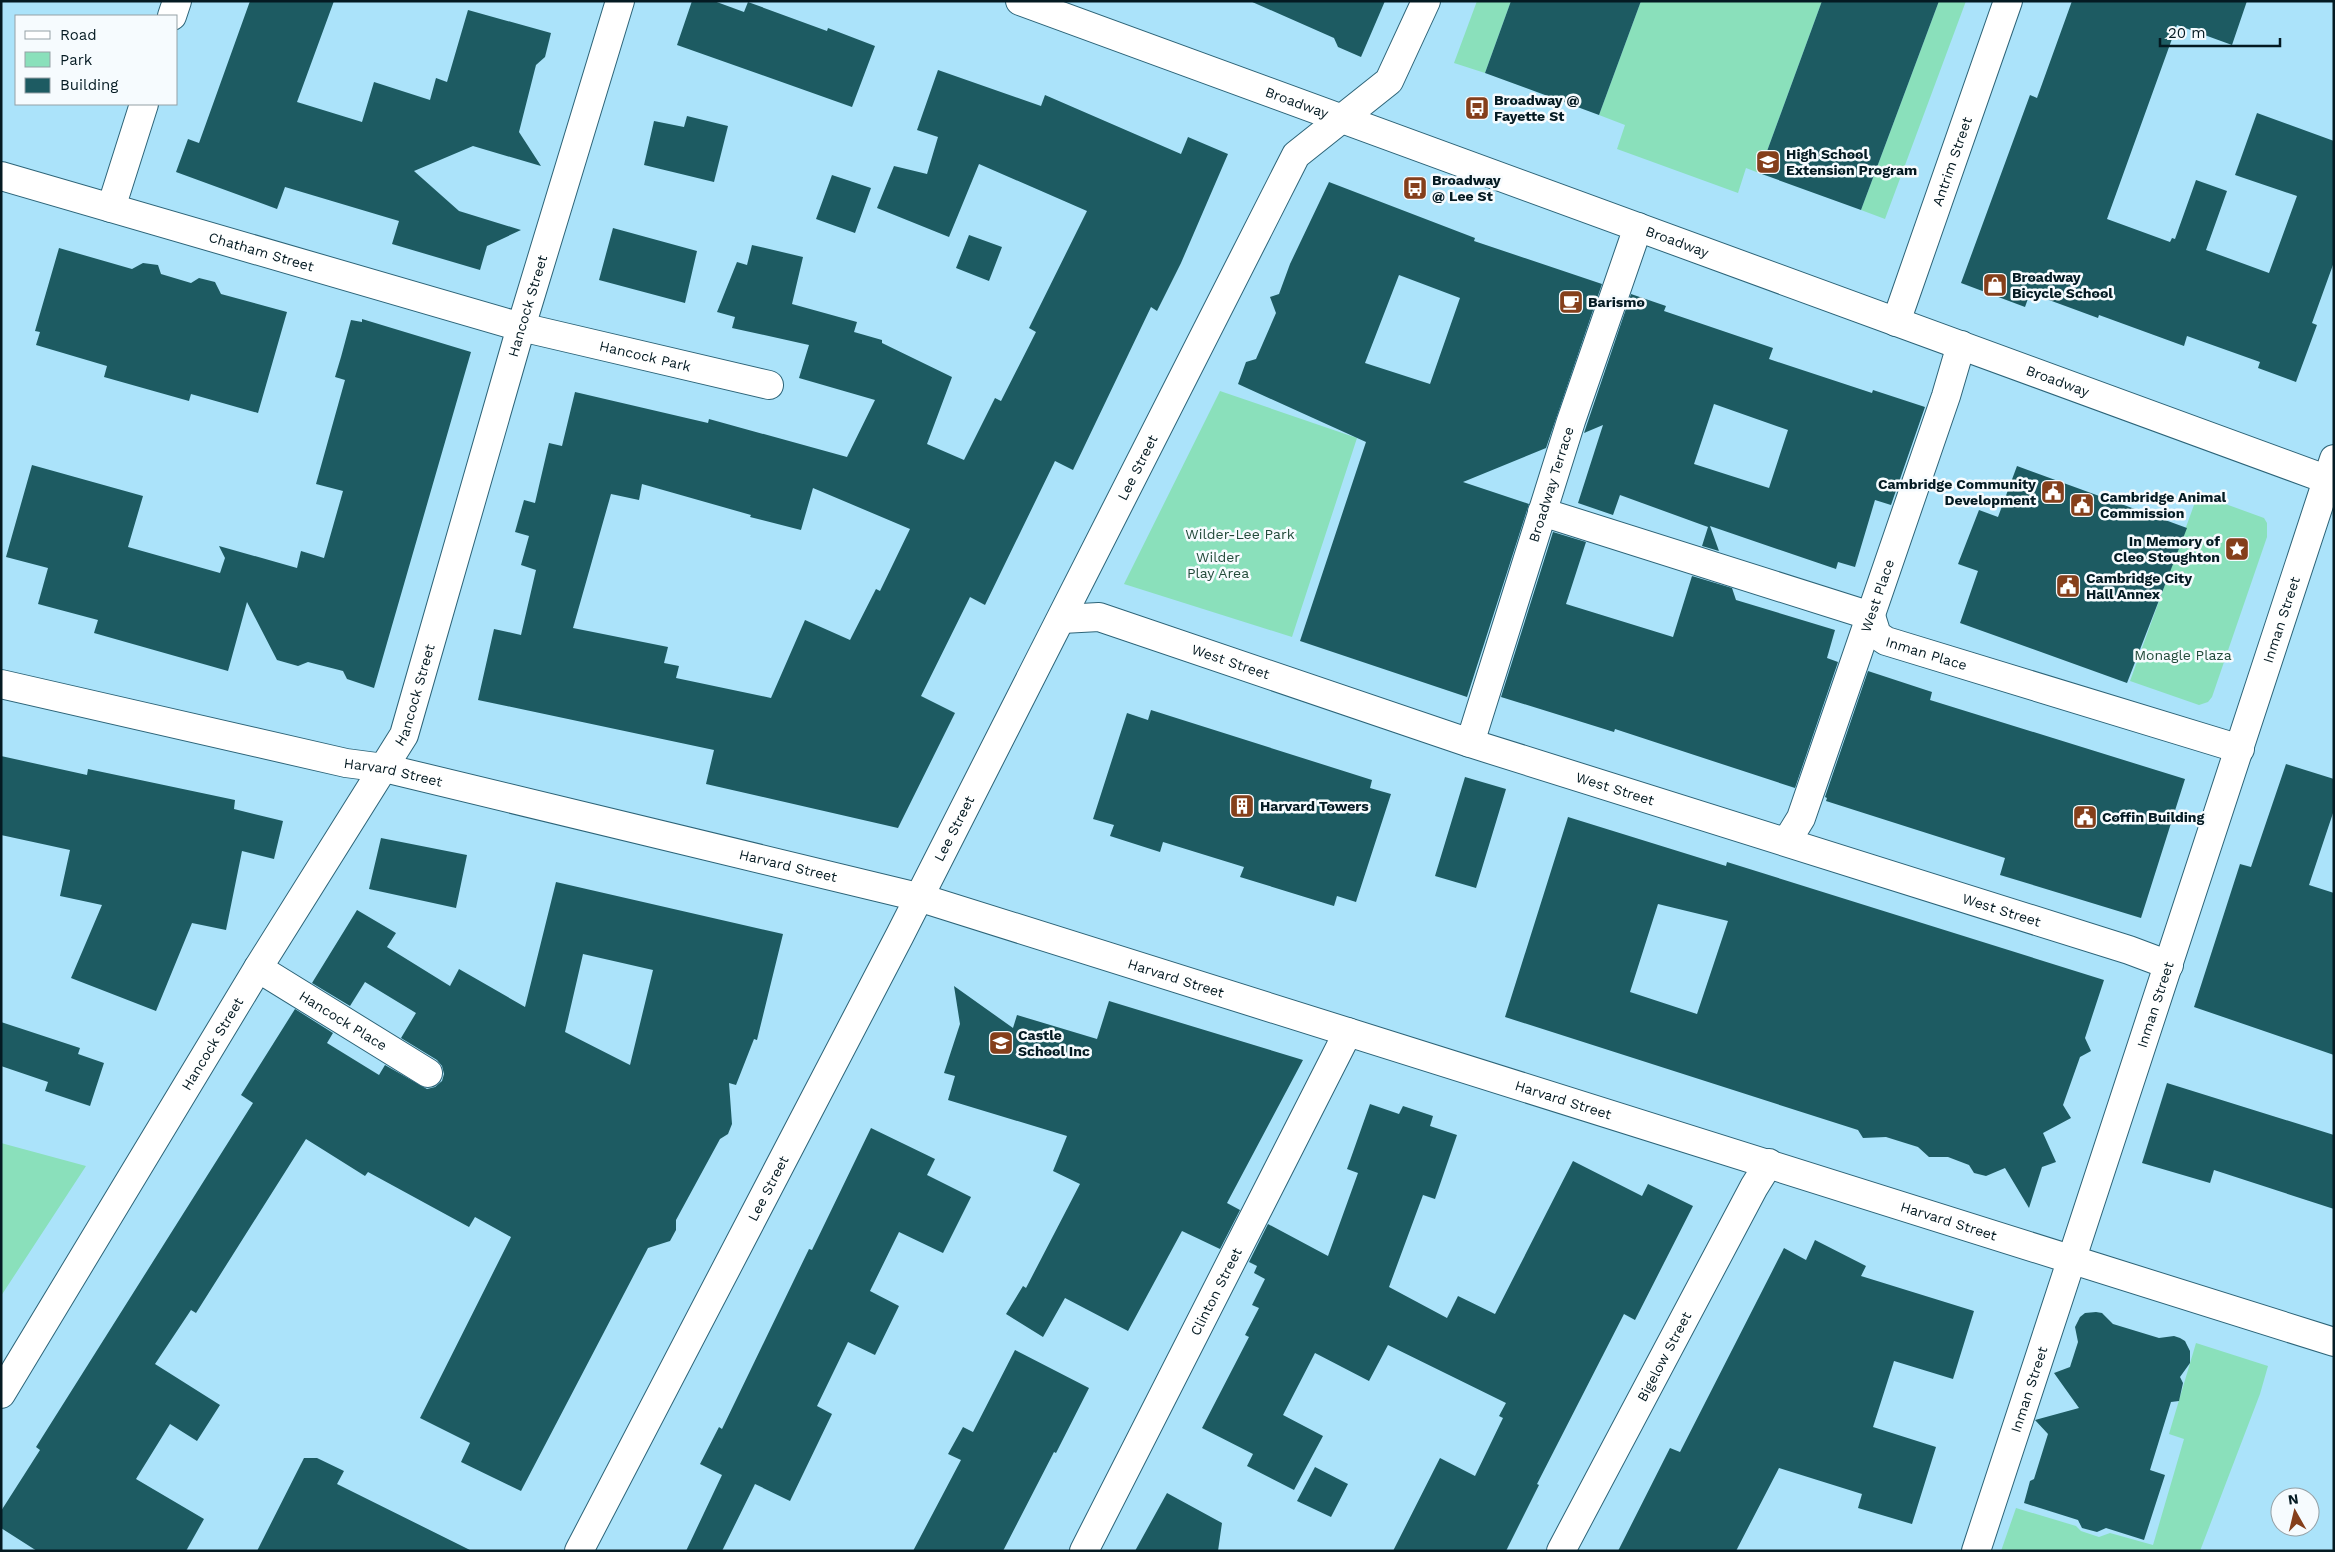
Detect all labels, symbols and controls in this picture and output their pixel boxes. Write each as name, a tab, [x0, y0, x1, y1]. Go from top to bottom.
legend	[15, 15, 178, 105]
scale bar	[2160, 15, 2280, 47]
text: 20 m	[2168, 24, 2206, 42]
text: Road	[60, 26, 97, 44]
text: Park	[60, 51, 93, 69]
text: Building	[60, 76, 118, 94]
street label: Broadway	[1263, 84, 1332, 122]
place label: Broadway @ Fayette St	[1494, 92, 1579, 124]
bus stop icon: Broadway @ Fayette St	[1464, 95, 1490, 121]
street label: Antrim Street	[1929, 115, 1975, 208]
place label: High School Extension Program	[1786, 146, 1917, 178]
school or university icon: High School Extension Program	[1755, 149, 1781, 175]
place label: Broadway @ Lee St	[1432, 172, 1501, 204]
bus stop icon: Broadway @ Lee St	[1402, 175, 1428, 201]
street label: Broadway	[1644, 223, 1712, 261]
street label: Chatham Street	[207, 229, 316, 274]
street label: Hancock Street	[505, 253, 550, 359]
place label: Broadway Bicycle School	[2012, 269, 2113, 301]
shop icon: Broadway Bicycle School	[1982, 272, 2008, 298]
cafe icon: Barismo	[1558, 289, 1584, 315]
place label: Barismo	[1588, 294, 1645, 310]
street label: Hancock Park	[598, 338, 693, 374]
street label: Broadway	[2024, 362, 2092, 400]
street label: Broadway Terrace	[1525, 425, 1577, 544]
street label: Lee Street	[1114, 432, 1161, 503]
place label: Cambridge Community Development	[1878, 476, 2036, 508]
public building icon: Cambridge Community Development	[2040, 479, 2066, 505]
place label: Cambridge Animal Commission	[2100, 489, 2227, 521]
public building icon: Cambridge Animal Commission	[2069, 492, 2095, 518]
park label: Wilder-Lee Park	[1185, 526, 1295, 542]
place label: In Memory of Cleo Stoughton	[2114, 533, 2220, 565]
place icon: In Memory of Cleo Stoughton	[2224, 536, 2250, 562]
park label: Wilder Play Area	[1187, 549, 1249, 581]
street label: West Place	[1858, 557, 1897, 634]
place label: Cambridge City Hall Annex	[2086, 570, 2192, 602]
public building icon: Cambridge City Hall Annex	[2055, 573, 2081, 599]
street label: Inman Street	[2260, 575, 2303, 665]
street label: Inman Place	[1884, 633, 1969, 673]
street label: West Street	[1190, 641, 1272, 682]
street label: Hancock Street	[391, 642, 438, 749]
park label: Monagle Plaza	[2134, 647, 2232, 663]
street label: Harvard Street	[343, 755, 444, 790]
street label: West Street	[1574, 769, 1656, 808]
street label: Lee Street	[931, 793, 977, 864]
building icon: Harvard Towers	[1229, 793, 1255, 819]
place label: Harvard Towers	[1260, 798, 1369, 814]
public building icon: Coffin Building	[2072, 804, 2098, 830]
place label: Coffin Building	[2102, 809, 2204, 825]
street label: Harvard Street	[738, 846, 839, 885]
street label: West Street	[1960, 890, 2043, 930]
street label: Harvard Street	[1126, 955, 1226, 1001]
street label: Inman Street	[2134, 959, 2177, 1050]
street label: Hancock Place	[296, 987, 390, 1054]
street label: Hancock Street	[178, 994, 246, 1093]
place label: Castle School Inc	[1018, 1027, 1090, 1059]
school or university icon: Castle School Inc	[988, 1030, 1014, 1056]
street label: Harvard Street	[1513, 1077, 1614, 1122]
street label: Lee Street	[744, 1153, 792, 1224]
street label: Harvard Street	[1899, 1198, 1999, 1244]
street label: Clinton Street	[1187, 1245, 1245, 1338]
street label: Bigelow Street	[1634, 1309, 1694, 1404]
street label: Inman Street	[2007, 1344, 2051, 1435]
north arrow	[2270, 1487, 2320, 1537]
text: N	[2287, 1490, 2299, 1508]

